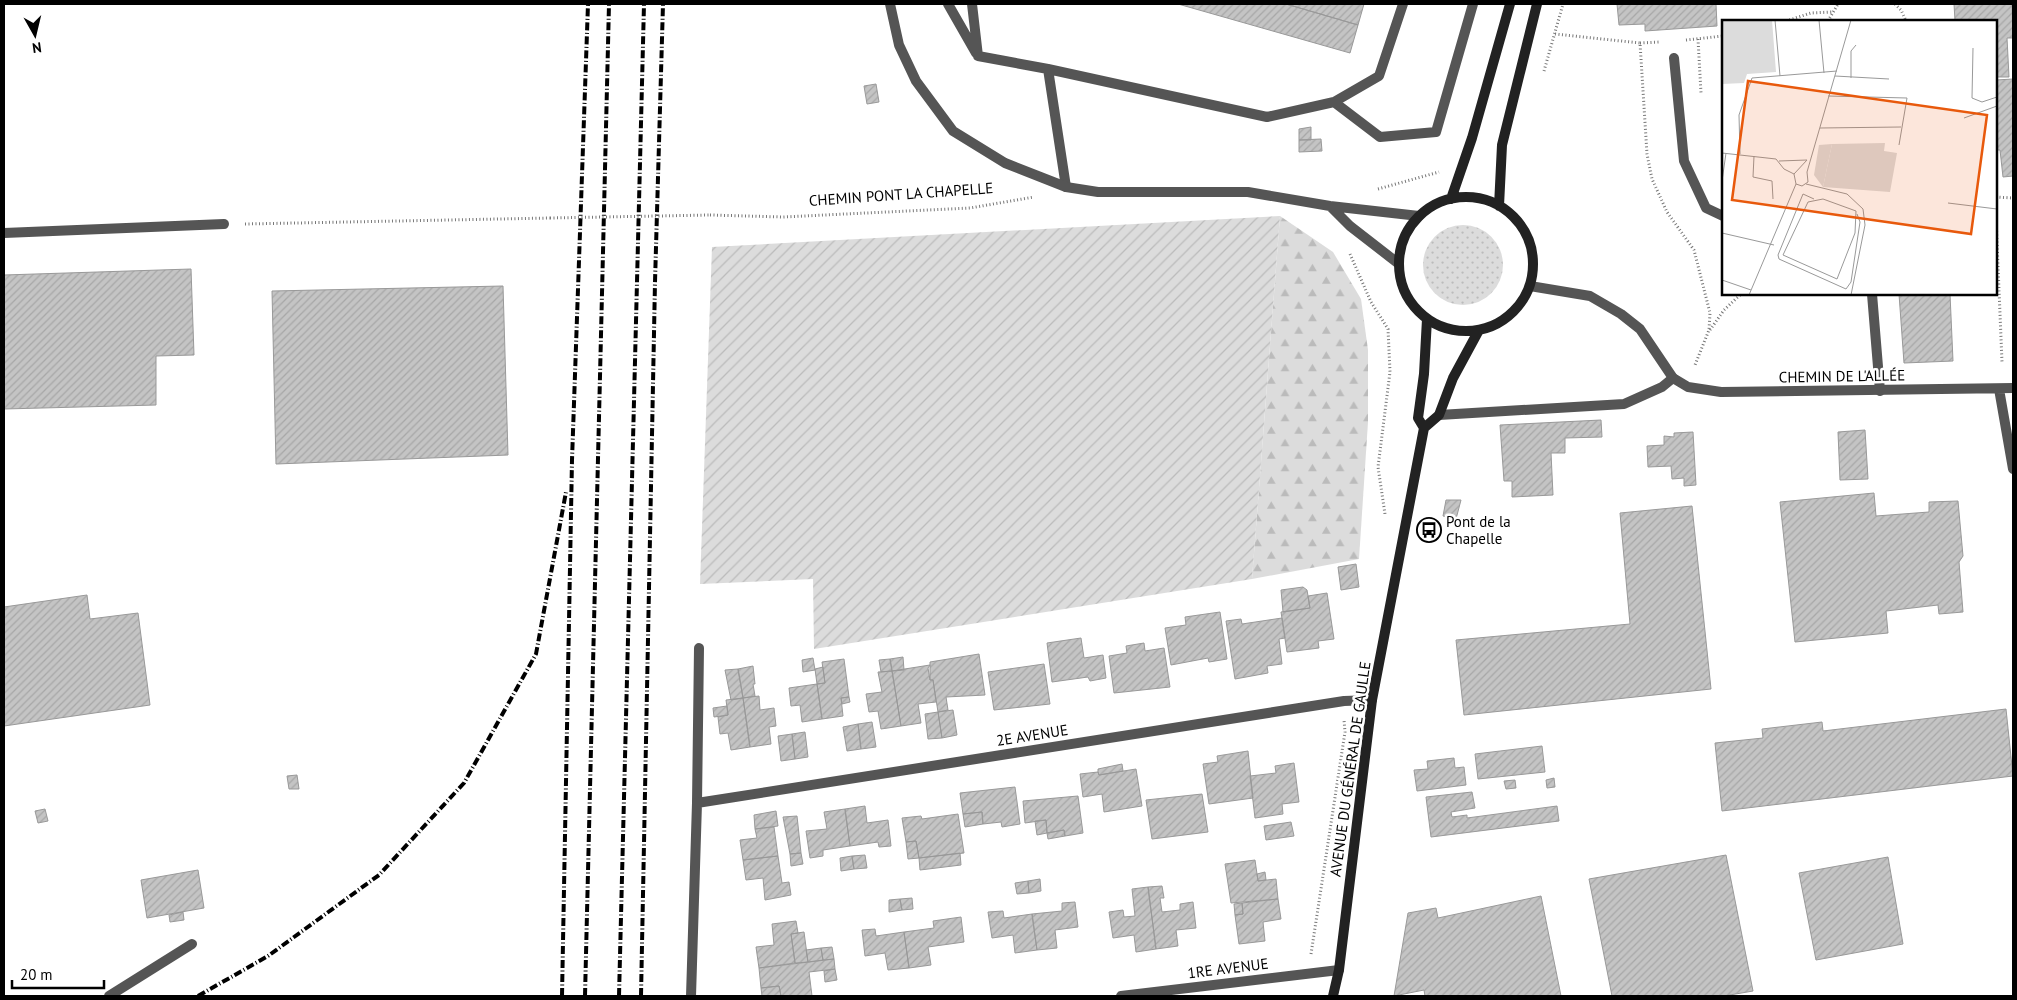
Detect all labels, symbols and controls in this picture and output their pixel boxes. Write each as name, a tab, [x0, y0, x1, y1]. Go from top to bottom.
north arrow	[10, 10, 60, 60]
inset map	[1722, 20, 1997, 295]
text: N	[31, 38, 43, 57]
street label: CHEMIN PONT LA CHAPELLE	[808, 178, 994, 210]
street label: CHEMIN DE L'ALLÉE	[1779, 365, 1905, 387]
place label: Pont de la Chapelle	[1446, 512, 1511, 548]
bus stop icon: Pont de la Chapelle	[1416, 517, 1442, 543]
street label: AVENUE DU GÉNÉRAL DE GAULLE	[1325, 660, 1375, 878]
street label: 2E AVENUE	[995, 720, 1069, 750]
street label: 1RE AVENUE	[1187, 954, 1269, 982]
scale bar	[12, 958, 105, 990]
text: 20 m	[20, 965, 53, 984]

